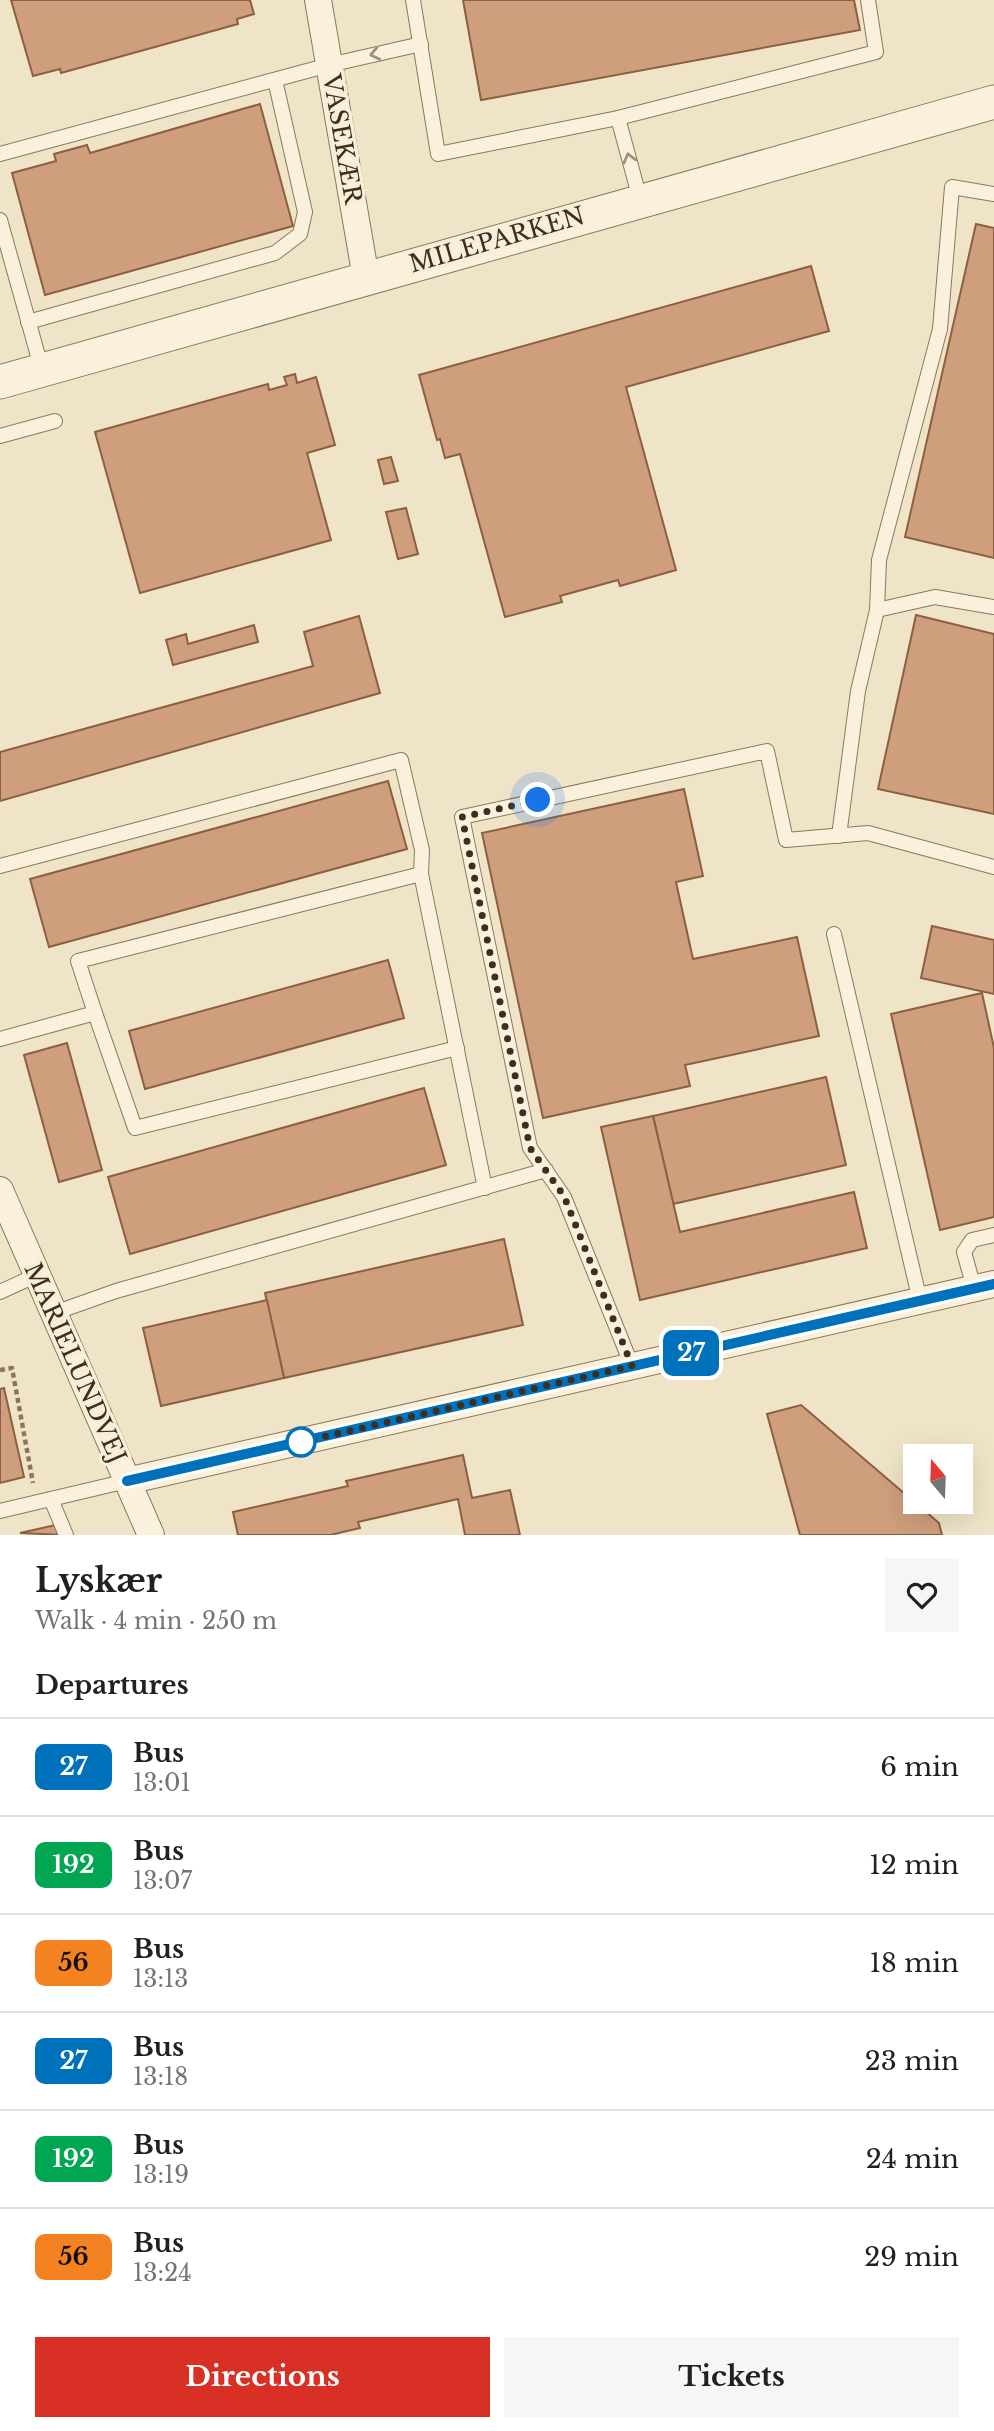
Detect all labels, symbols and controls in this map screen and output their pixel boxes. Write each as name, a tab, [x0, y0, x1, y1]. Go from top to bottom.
one-way arrow	[369, 46, 381, 61]
street label: VASEKÆR	[317, 71, 368, 207]
one-way arrow	[623, 153, 637, 165]
street label: MILEPARKEN	[406, 201, 588, 278]
your location	[520, 782, 555, 817]
street label: MARIELUNDVEJ	[18, 1258, 133, 1468]
line badge: 27	[660, 1330, 722, 1376]
text: 27	[677, 1338, 705, 1367]
unlabelled marker	[286, 1427, 316, 1457]
north arrow	[903, 1444, 973, 1514]
map controls	[903, 1444, 973, 1514]
button: heart	[885, 1558, 959, 1632]
text: Lyskær	[35, 1560, 162, 1601]
text: Walk · 4 min · 250 m	[35, 1607, 277, 1635]
text: Departures	[35, 1669, 189, 1701]
text: Bus	[133, 1737, 184, 1769]
text: 6 min	[880, 1751, 959, 1783]
text: 27	[59, 1752, 88, 1781]
text: 13:01	[133, 1769, 191, 1797]
text: Bus	[133, 1835, 184, 1867]
text: 12 min	[869, 1849, 959, 1881]
text: 192	[52, 1850, 95, 1879]
text: 13:07	[133, 1867, 192, 1895]
text: Bus	[133, 1933, 184, 1965]
text: 18 min	[870, 1947, 959, 1979]
text: 56	[58, 1948, 89, 1977]
text: 13:13	[133, 1965, 188, 1993]
text: Bus	[133, 2031, 184, 2063]
text: 23 min	[865, 2045, 959, 2077]
text: 27	[59, 2046, 88, 2075]
text: 13:18	[133, 2063, 188, 2091]
text: Bus	[133, 2129, 184, 2161]
text: 24 min	[866, 2143, 959, 2175]
text: 192	[52, 2144, 95, 2173]
text: 13:19	[133, 2161, 189, 2189]
text: Bus	[133, 2227, 184, 2259]
text: 29 min	[864, 2241, 959, 2273]
text: 56	[58, 2242, 89, 2271]
text: 13:24	[133, 2259, 192, 2287]
button: Directions	[35, 2337, 490, 2417]
button: Tickets	[504, 2337, 959, 2417]

